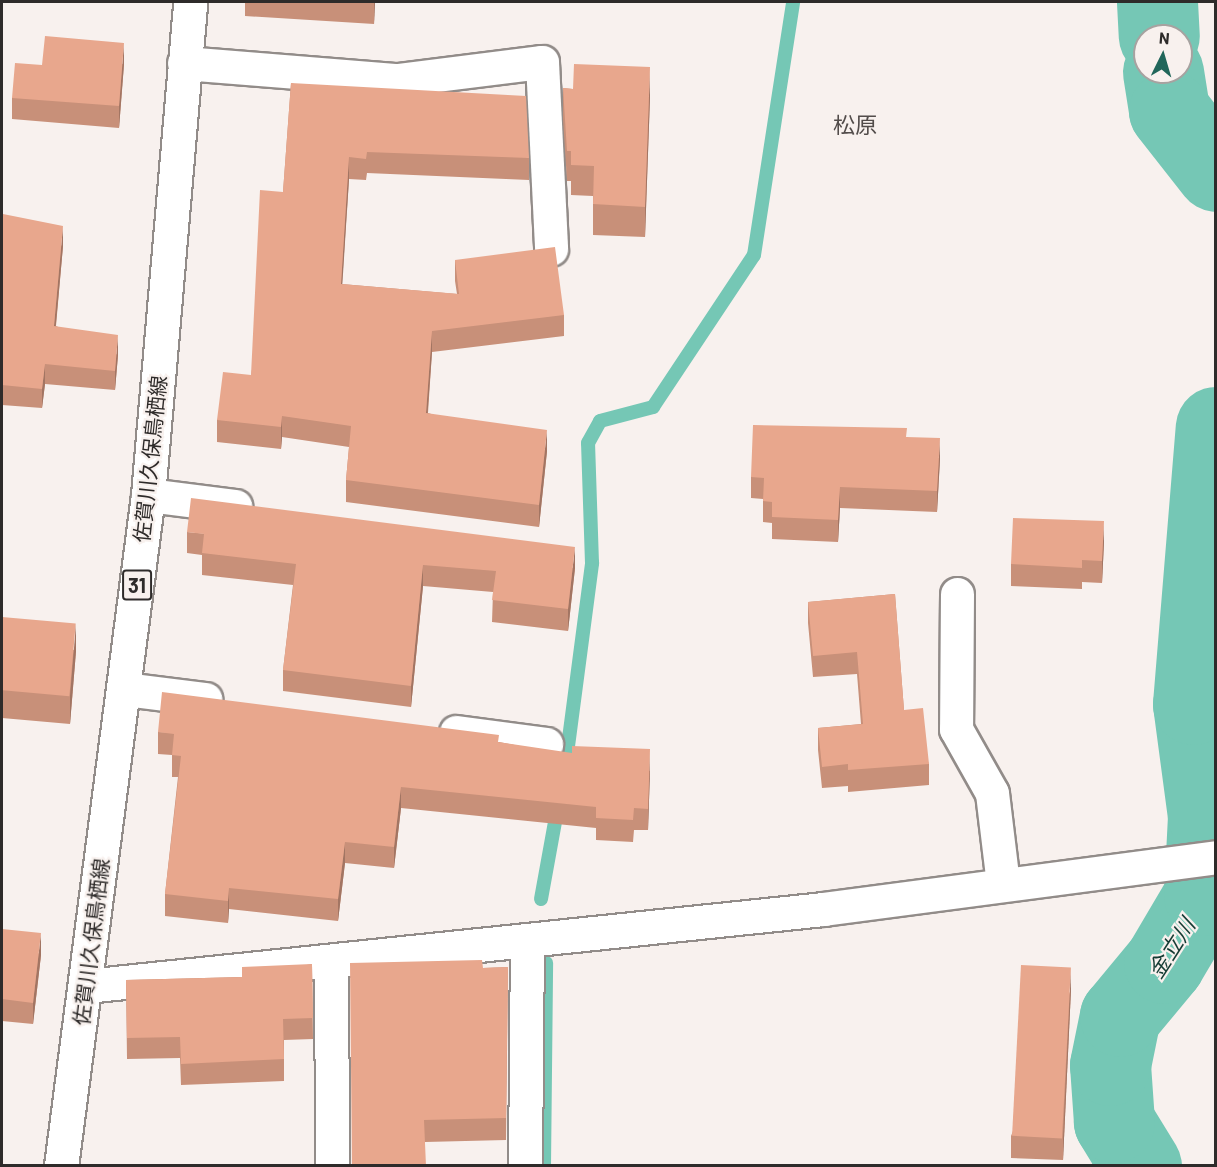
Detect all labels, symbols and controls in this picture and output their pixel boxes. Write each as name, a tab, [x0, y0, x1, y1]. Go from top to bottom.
north arrow	[1133, 24, 1193, 84]
text: N	[1158, 28, 1171, 47]
district label: 松原	[833, 112, 877, 138]
street label: 佐賀川久保鳥栖線	[129, 374, 171, 544]
road number: 31	[122, 568, 152, 602]
street label: 佐賀川久保鳥栖線	[68, 857, 114, 1027]
water label: 金立川	[1142, 913, 1200, 983]

